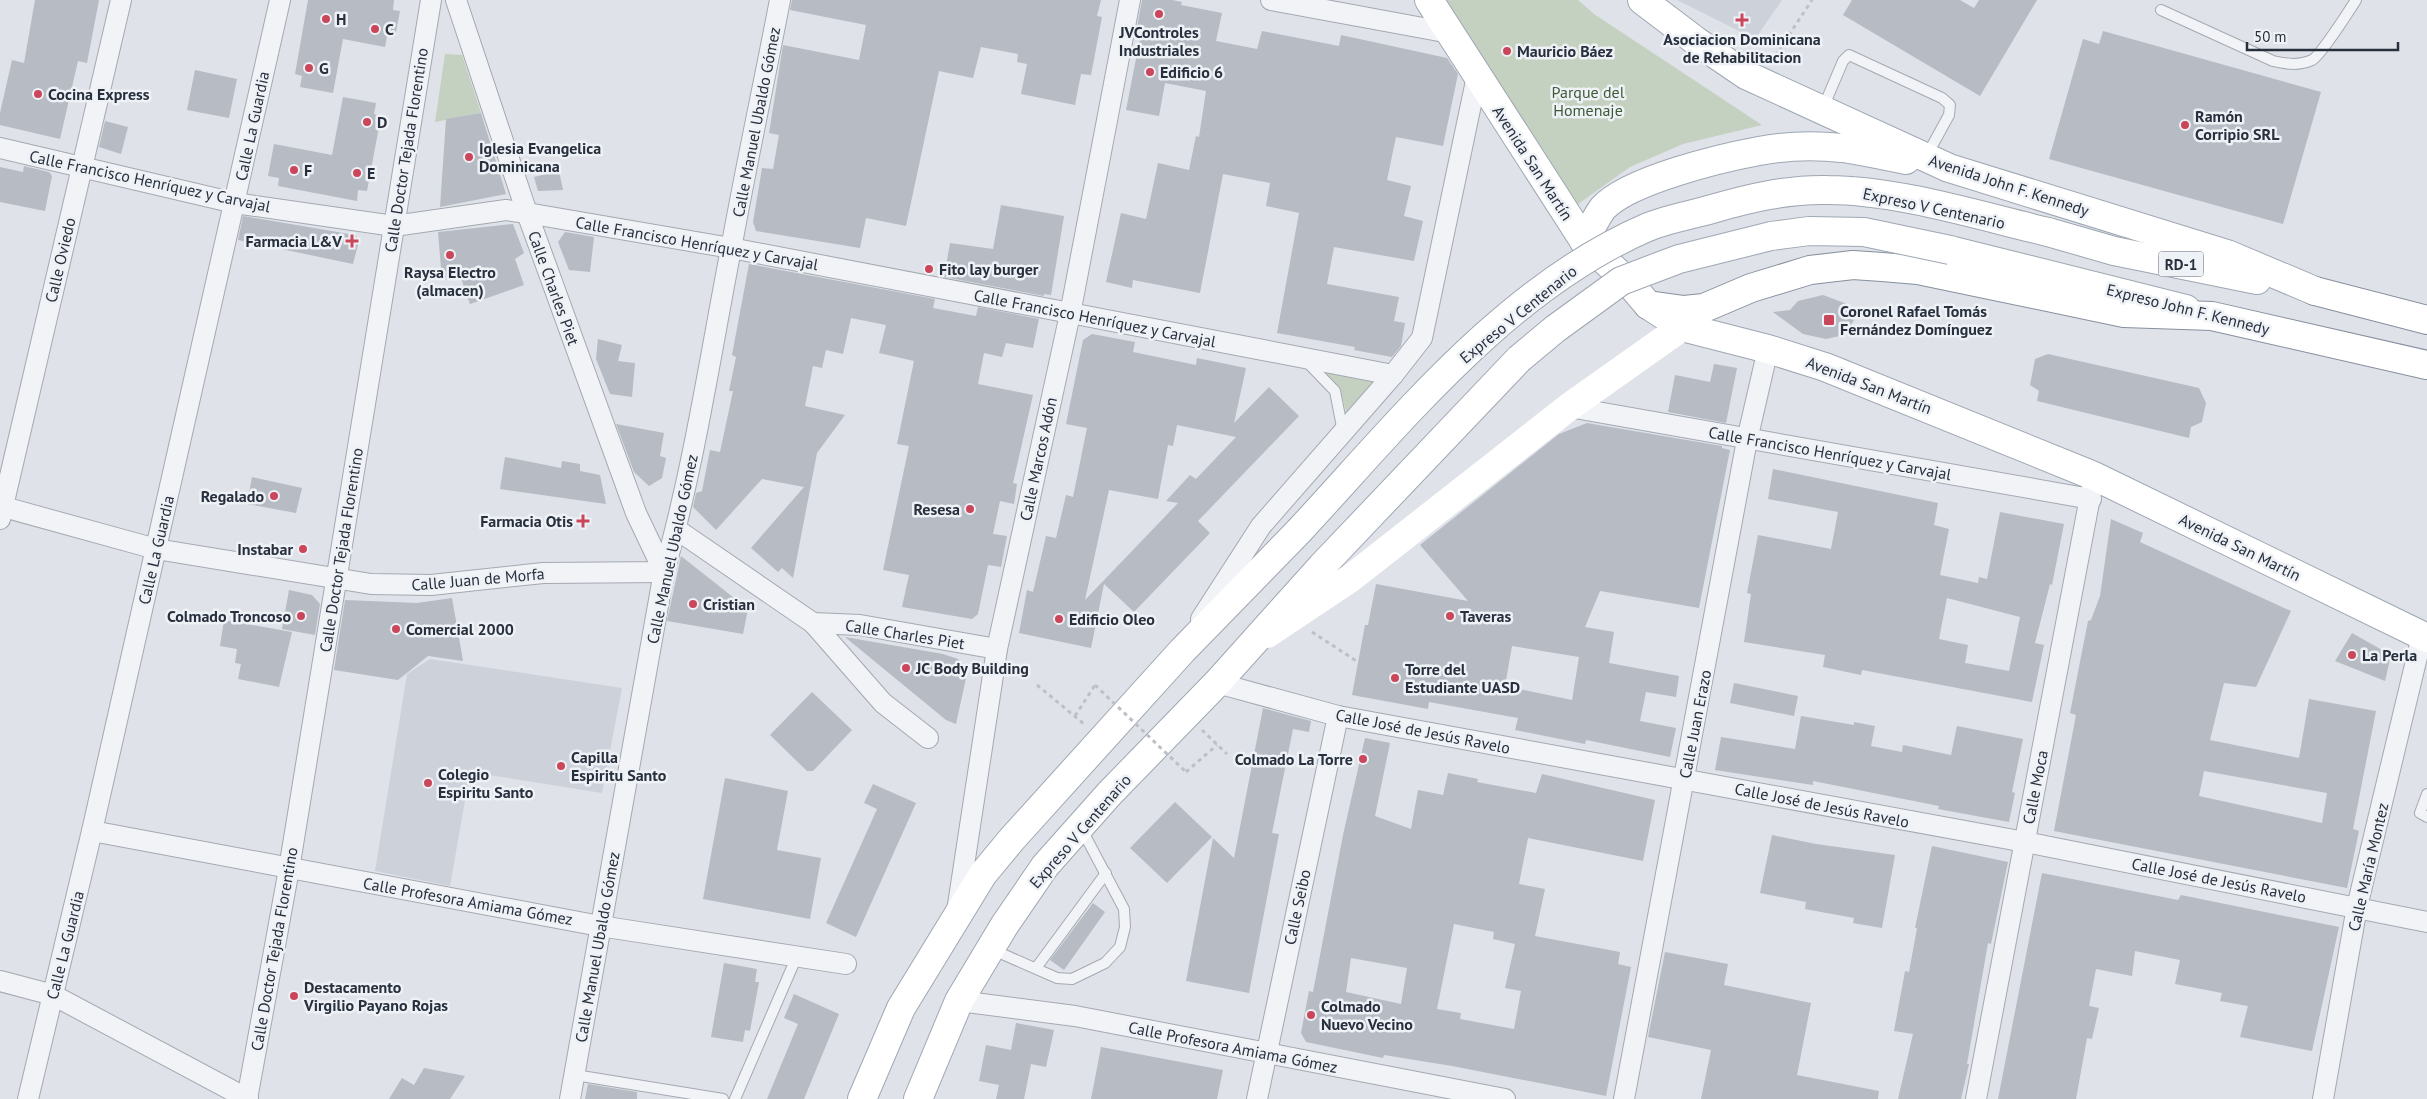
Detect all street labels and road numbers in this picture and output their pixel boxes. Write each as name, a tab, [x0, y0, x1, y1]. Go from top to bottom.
street label: Calle Manuel Ubaldo Gómez	[728, 25, 784, 219]
street label: Calle Doctor Tejada Florentino	[380, 46, 432, 254]
street label: Calle La Guardia	[231, 69, 273, 183]
street label: Avenida San Martín	[1488, 102, 1578, 224]
street label: Calle Francisco Henríquez y Carvajal	[28, 146, 273, 216]
street label: Avenida John F. Kennedy	[1927, 150, 2092, 220]
street label: Expreso V Centenario	[1861, 183, 2007, 233]
street label: Calle Francisco Henríquez y Carvajal	[574, 212, 820, 274]
street label: Calle Oviedo	[41, 216, 79, 304]
street label: Calle Charles Piet	[524, 228, 584, 349]
road number: RD-1	[2158, 252, 2204, 276]
street label: Expreso V Centenario	[1455, 261, 1581, 367]
street label: Expreso John F. Kennedy	[2104, 279, 2272, 339]
street label: Calle Francisco Henríquez y Carvajal	[972, 285, 1218, 351]
street label: Avenida San Martín	[1803, 352, 1935, 418]
street label: Calle Marcos Adón	[1015, 395, 1061, 523]
street label: Calle Francisco Henríquez y Carvajal	[1707, 422, 1953, 484]
street label: Calle Doctor Tejada Florentino	[315, 446, 367, 654]
street label: Calle Manuel Ubaldo Gómez	[642, 452, 702, 646]
street label: Calle La Guardia	[134, 494, 178, 606]
street label: Avenida San Martín	[2176, 509, 2304, 585]
street label: Calle Juan de Morfa	[411, 563, 545, 595]
street label: Calle Charles Piet	[844, 615, 967, 653]
street label: Calle Juan Erazo	[1675, 668, 1715, 780]
street label: Calle José de Jesús Ravelo	[1334, 704, 1512, 758]
street label: Calle Moca	[2018, 748, 2052, 826]
street label: Expreso V Centenario	[1025, 770, 1135, 892]
street label: Calle José de Jesús Ravelo	[1733, 778, 1911, 832]
street label: Calle María Montez	[2343, 801, 2393, 933]
street label: Calle Doctor Tejada Florentino	[246, 845, 302, 1053]
street label: Calle Manuel Ubaldo Gómez	[570, 850, 624, 1044]
street label: Calle José de Jesús Ravelo	[2130, 853, 2308, 907]
street label: Calle Seibo	[1279, 867, 1315, 947]
street label: Calle Profesora Amiama Gómez	[362, 873, 574, 929]
street label: Calle La Guardia	[42, 889, 88, 1001]
street label: Calle Profesora Amiama Gómez	[1127, 1017, 1339, 1077]

